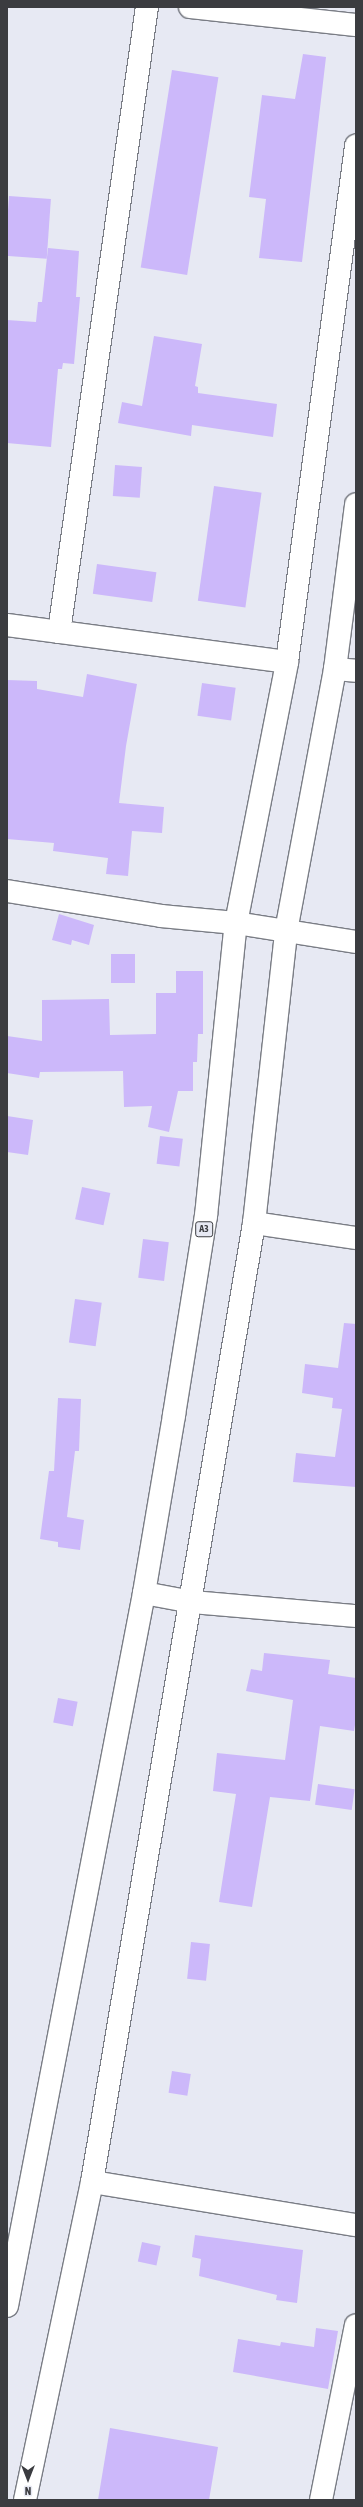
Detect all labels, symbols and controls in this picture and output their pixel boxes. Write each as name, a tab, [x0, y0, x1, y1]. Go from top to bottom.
road number: A3	[195, 1221, 213, 1237]
north arrow	[8, 2459, 48, 2499]
text: N	[25, 2485, 31, 2497]

